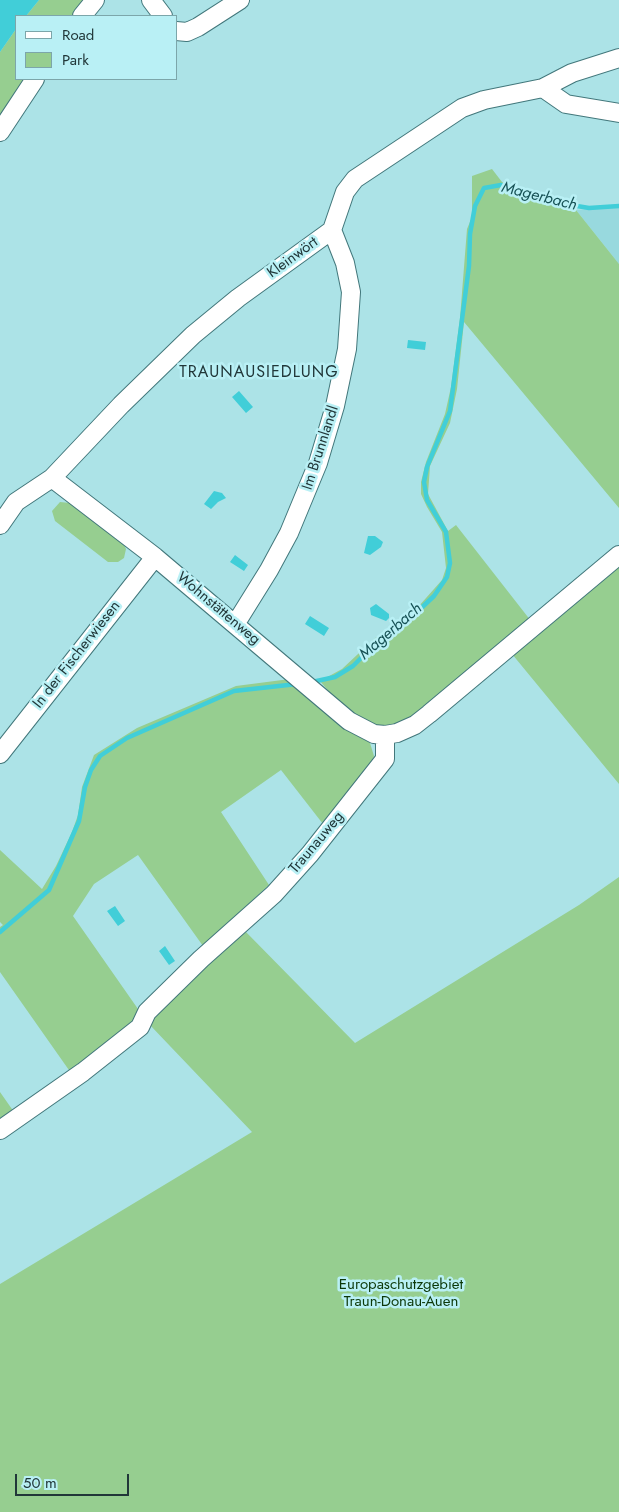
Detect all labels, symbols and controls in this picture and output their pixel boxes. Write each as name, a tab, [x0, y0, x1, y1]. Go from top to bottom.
legend	[15, 15, 178, 80]
text: Road	[62, 24, 94, 46]
text: Park	[62, 49, 89, 71]
water label: Magerbach	[499, 178, 579, 216]
street label: Kleinwört	[264, 234, 322, 282]
district label: TRAUNAUSIEDLUNG	[177, 363, 341, 383]
street label: Im Brunnlandl	[299, 404, 343, 492]
street label: Wohnstättenweg	[173, 569, 263, 649]
street label: In der Fischerwiesen	[30, 598, 124, 712]
water label: Magerbach	[356, 600, 426, 664]
street label: Traunauweg	[286, 808, 348, 878]
park label: Europaschutzgebiet Traun-Donau-Auen	[339, 1276, 463, 1311]
scale bar	[18, 1464, 131, 1496]
text: 50 m	[23, 1472, 57, 1494]

